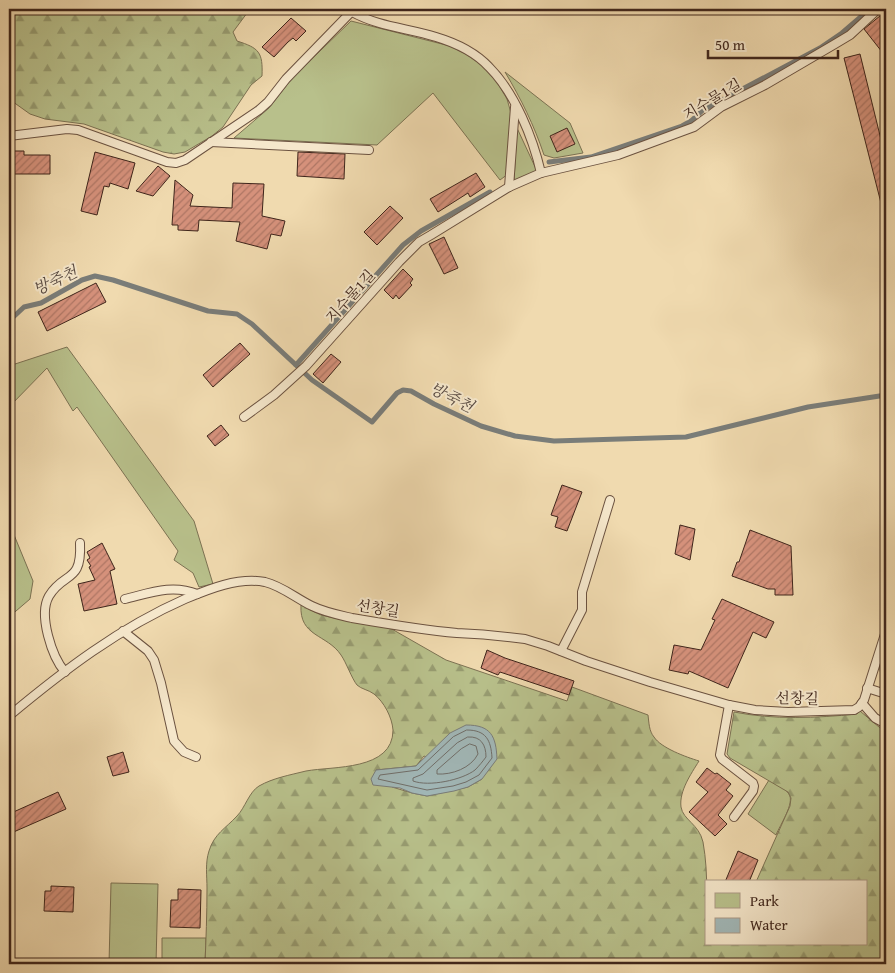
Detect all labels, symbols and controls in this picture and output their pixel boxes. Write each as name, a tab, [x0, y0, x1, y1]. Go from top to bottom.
scale bar	[708, 28, 838, 60]
text: 50 m	[715, 34, 746, 55]
street label: 지수물1길	[679, 73, 745, 125]
water label: 방죽천	[29, 259, 82, 301]
street label: 지수물1길	[320, 265, 380, 327]
water label: 방죽천	[426, 376, 479, 419]
street label: 선창길	[355, 594, 401, 622]
street label: 선창길	[775, 687, 819, 709]
legend	[705, 880, 868, 946]
text: Park	[750, 890, 779, 911]
text: Water	[750, 914, 788, 935]

